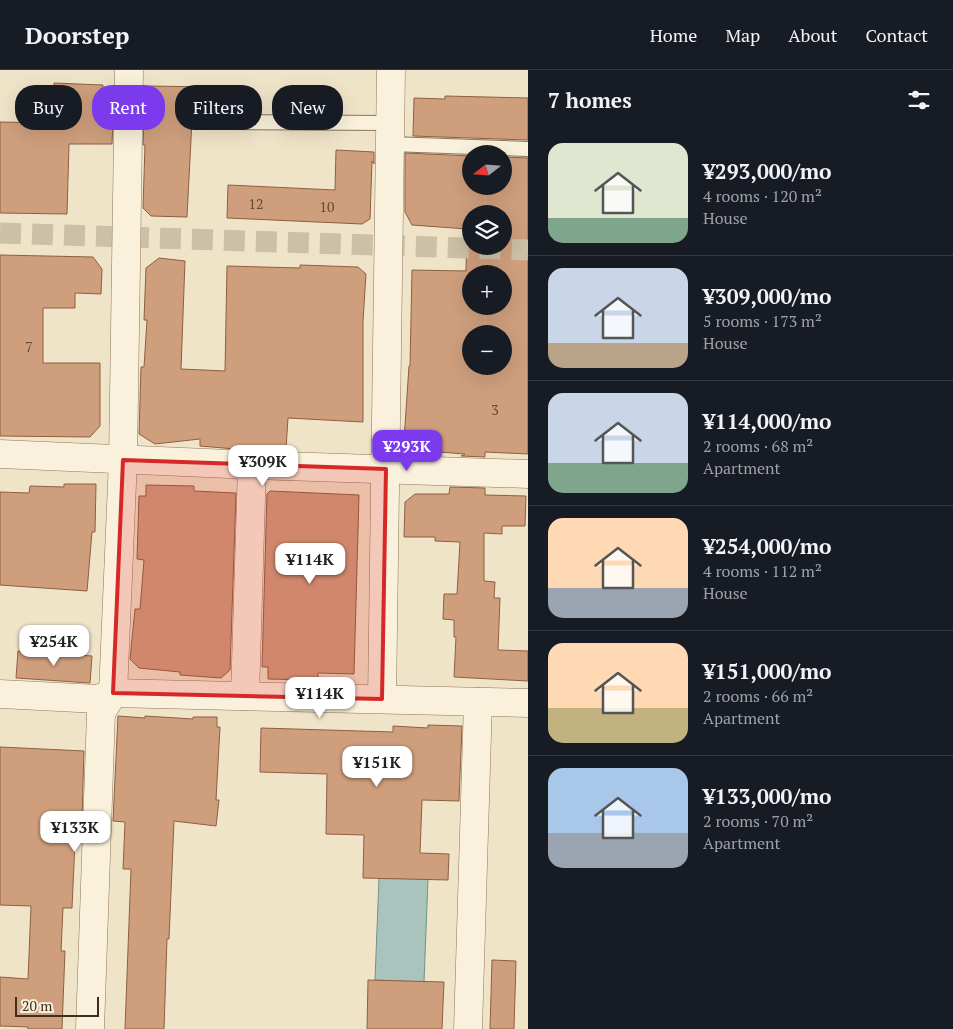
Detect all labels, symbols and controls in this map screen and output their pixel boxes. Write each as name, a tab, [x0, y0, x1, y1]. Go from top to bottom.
text: Doorstep	[25, 19, 129, 51]
text: Home	[650, 23, 697, 47]
text: Map	[725, 23, 760, 47]
text: About	[788, 23, 837, 47]
text: Contact	[865, 23, 928, 47]
chip: Buy	[15, 85, 82, 130]
chip: Rent	[92, 85, 165, 130]
chip: Filters	[175, 85, 262, 130]
chip: New	[272, 85, 343, 130]
text: 7 homes	[548, 86, 632, 114]
icon: filters	[905, 86, 933, 114]
north arrow	[462, 145, 512, 195]
map controls	[462, 145, 512, 375]
text: ¥293,000/mo	[703, 157, 832, 185]
icon: home	[588, 163, 648, 223]
text: 4 rooms · 120 m²	[703, 185, 822, 207]
house number: 12	[249, 194, 263, 213]
house number: 10	[320, 197, 334, 216]
button: layers	[462, 205, 512, 255]
text: House	[703, 207, 748, 229]
button: +	[462, 265, 512, 315]
text: ¥309,000/mo	[703, 282, 832, 310]
icon: home	[588, 288, 648, 348]
text: 5 rooms · 173 m²	[703, 310, 822, 332]
button: −	[462, 325, 512, 375]
text: House	[703, 332, 748, 354]
house number: 7	[25, 337, 33, 356]
house number: 3	[491, 400, 499, 419]
text: ¥114,000/mo	[703, 407, 832, 435]
icon: home	[588, 413, 648, 473]
pin: ¥293K	[372, 430, 442, 472]
text: ¥293K	[383, 435, 431, 457]
text: 2 rooms · 68 m²	[703, 435, 813, 457]
pin: ¥309K	[228, 444, 298, 487]
text: ¥309K	[239, 450, 287, 472]
text: Apartment	[703, 457, 780, 479]
text: ¥254,000/mo	[703, 532, 832, 560]
icon: home	[588, 538, 648, 598]
pin: ¥114K	[275, 542, 345, 585]
text: ¥114K	[286, 548, 334, 570]
text: 4 rooms · 112 m²	[703, 560, 822, 582]
text: House	[703, 582, 748, 604]
pin: ¥254K	[19, 624, 89, 667]
text: ¥254K	[30, 630, 78, 652]
text: ¥151,000/mo	[703, 657, 832, 685]
icon: home	[588, 663, 648, 723]
pin: ¥114K	[285, 676, 355, 719]
text: ¥114K	[296, 682, 344, 704]
text: 2 rooms · 66 m²	[703, 685, 813, 707]
text: Apartment	[703, 707, 780, 729]
pin: ¥151K	[342, 746, 412, 788]
text: ¥151K	[353, 751, 401, 773]
text: ¥133,000/mo	[703, 782, 832, 810]
icon: home	[588, 788, 648, 848]
pin: ¥133K	[40, 810, 110, 853]
text: 2 rooms · 70 m²	[703, 810, 813, 832]
text: ¥133K	[51, 816, 99, 838]
text: Apartment	[703, 832, 780, 854]
scale bar	[15, 994, 99, 1017]
text: 20 m	[22, 996, 52, 1015]

